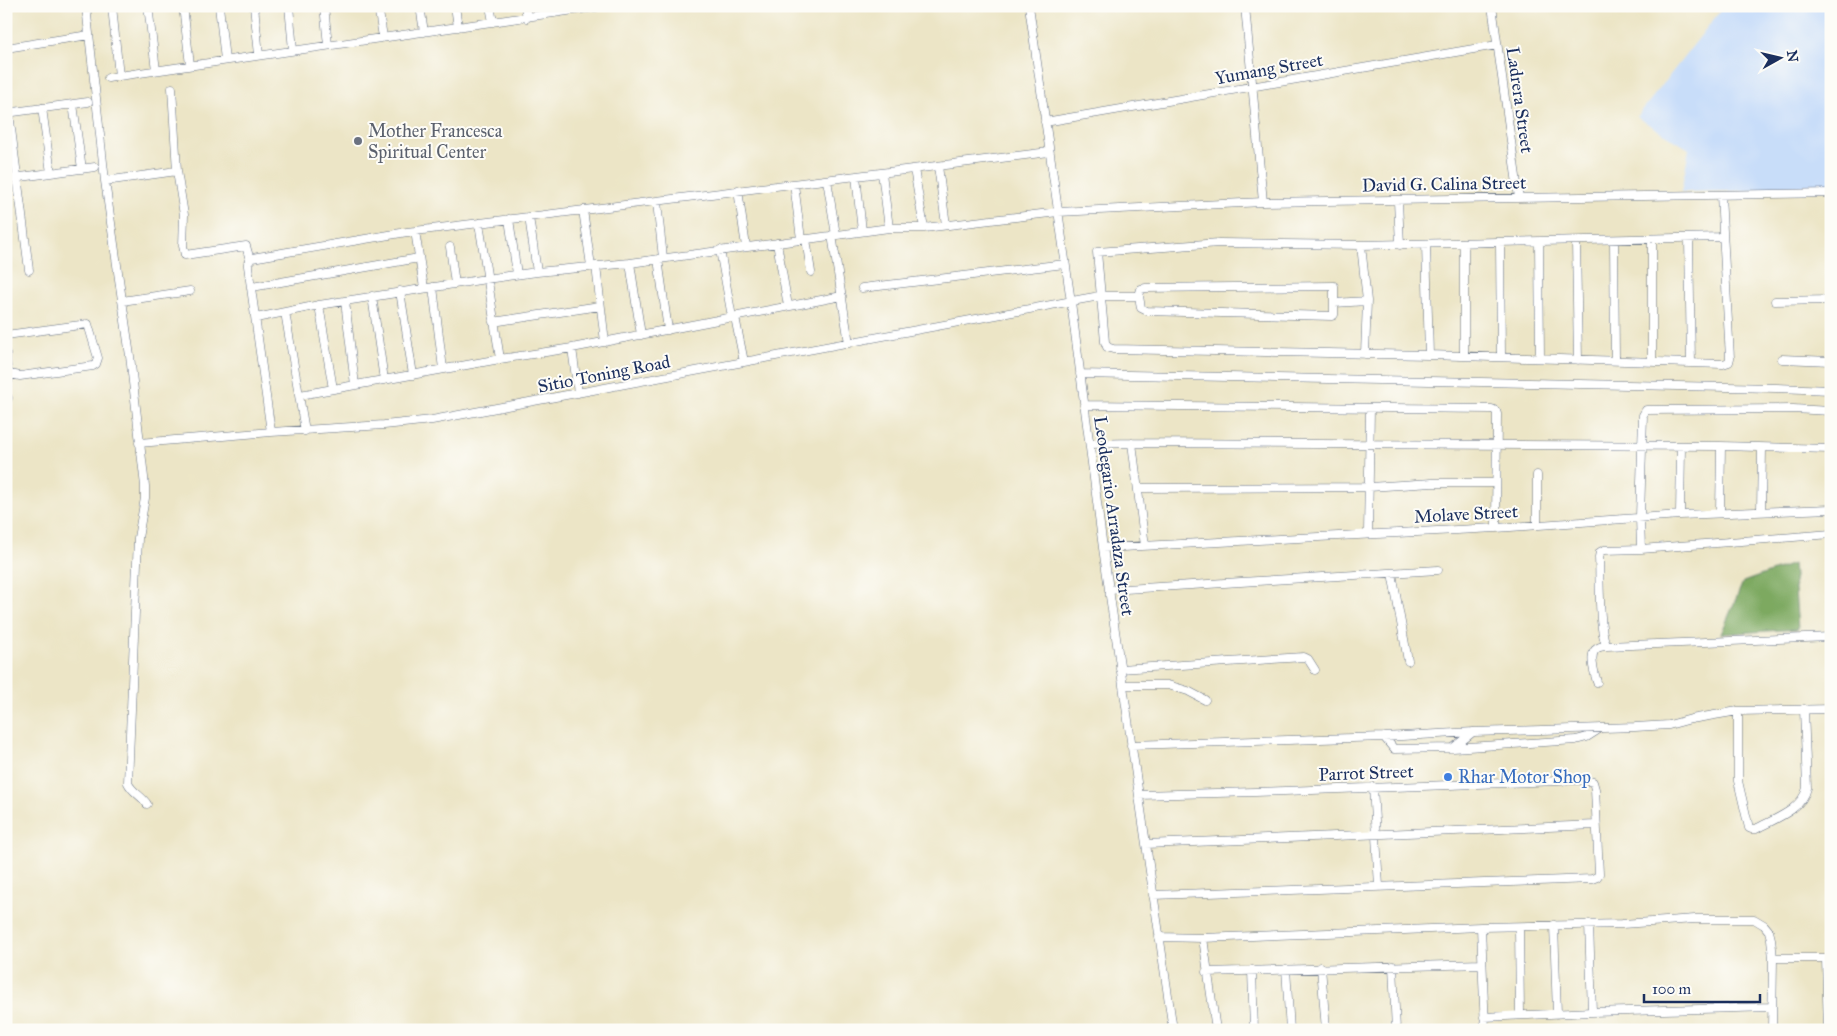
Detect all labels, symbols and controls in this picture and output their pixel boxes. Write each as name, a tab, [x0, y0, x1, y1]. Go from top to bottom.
north arrow	[1754, 32, 1804, 82]
street label: Ladrera Street	[1502, 45, 1538, 155]
street label: Yumang Street	[1213, 49, 1325, 90]
text: N	[1783, 49, 1802, 63]
place label: Mother Francesca Spiritual Center	[368, 120, 503, 163]
marker: Mother Francesca Spiritual Center	[352, 135, 364, 147]
street label: David G. Calina Street	[1362, 172, 1527, 196]
street label: Sitio Toning Road	[536, 350, 672, 399]
street label: Leodegario Arradaza Street	[1088, 415, 1139, 618]
street label: Molave Street	[1413, 500, 1519, 528]
street label: Parrot Street	[1318, 760, 1415, 786]
place label: Rhar Motor Shop	[1458, 766, 1591, 788]
marker: Rhar Motor Shop	[1442, 771, 1454, 783]
scale bar	[1644, 971, 1761, 1003]
text: 100 m	[1652, 980, 1692, 998]

